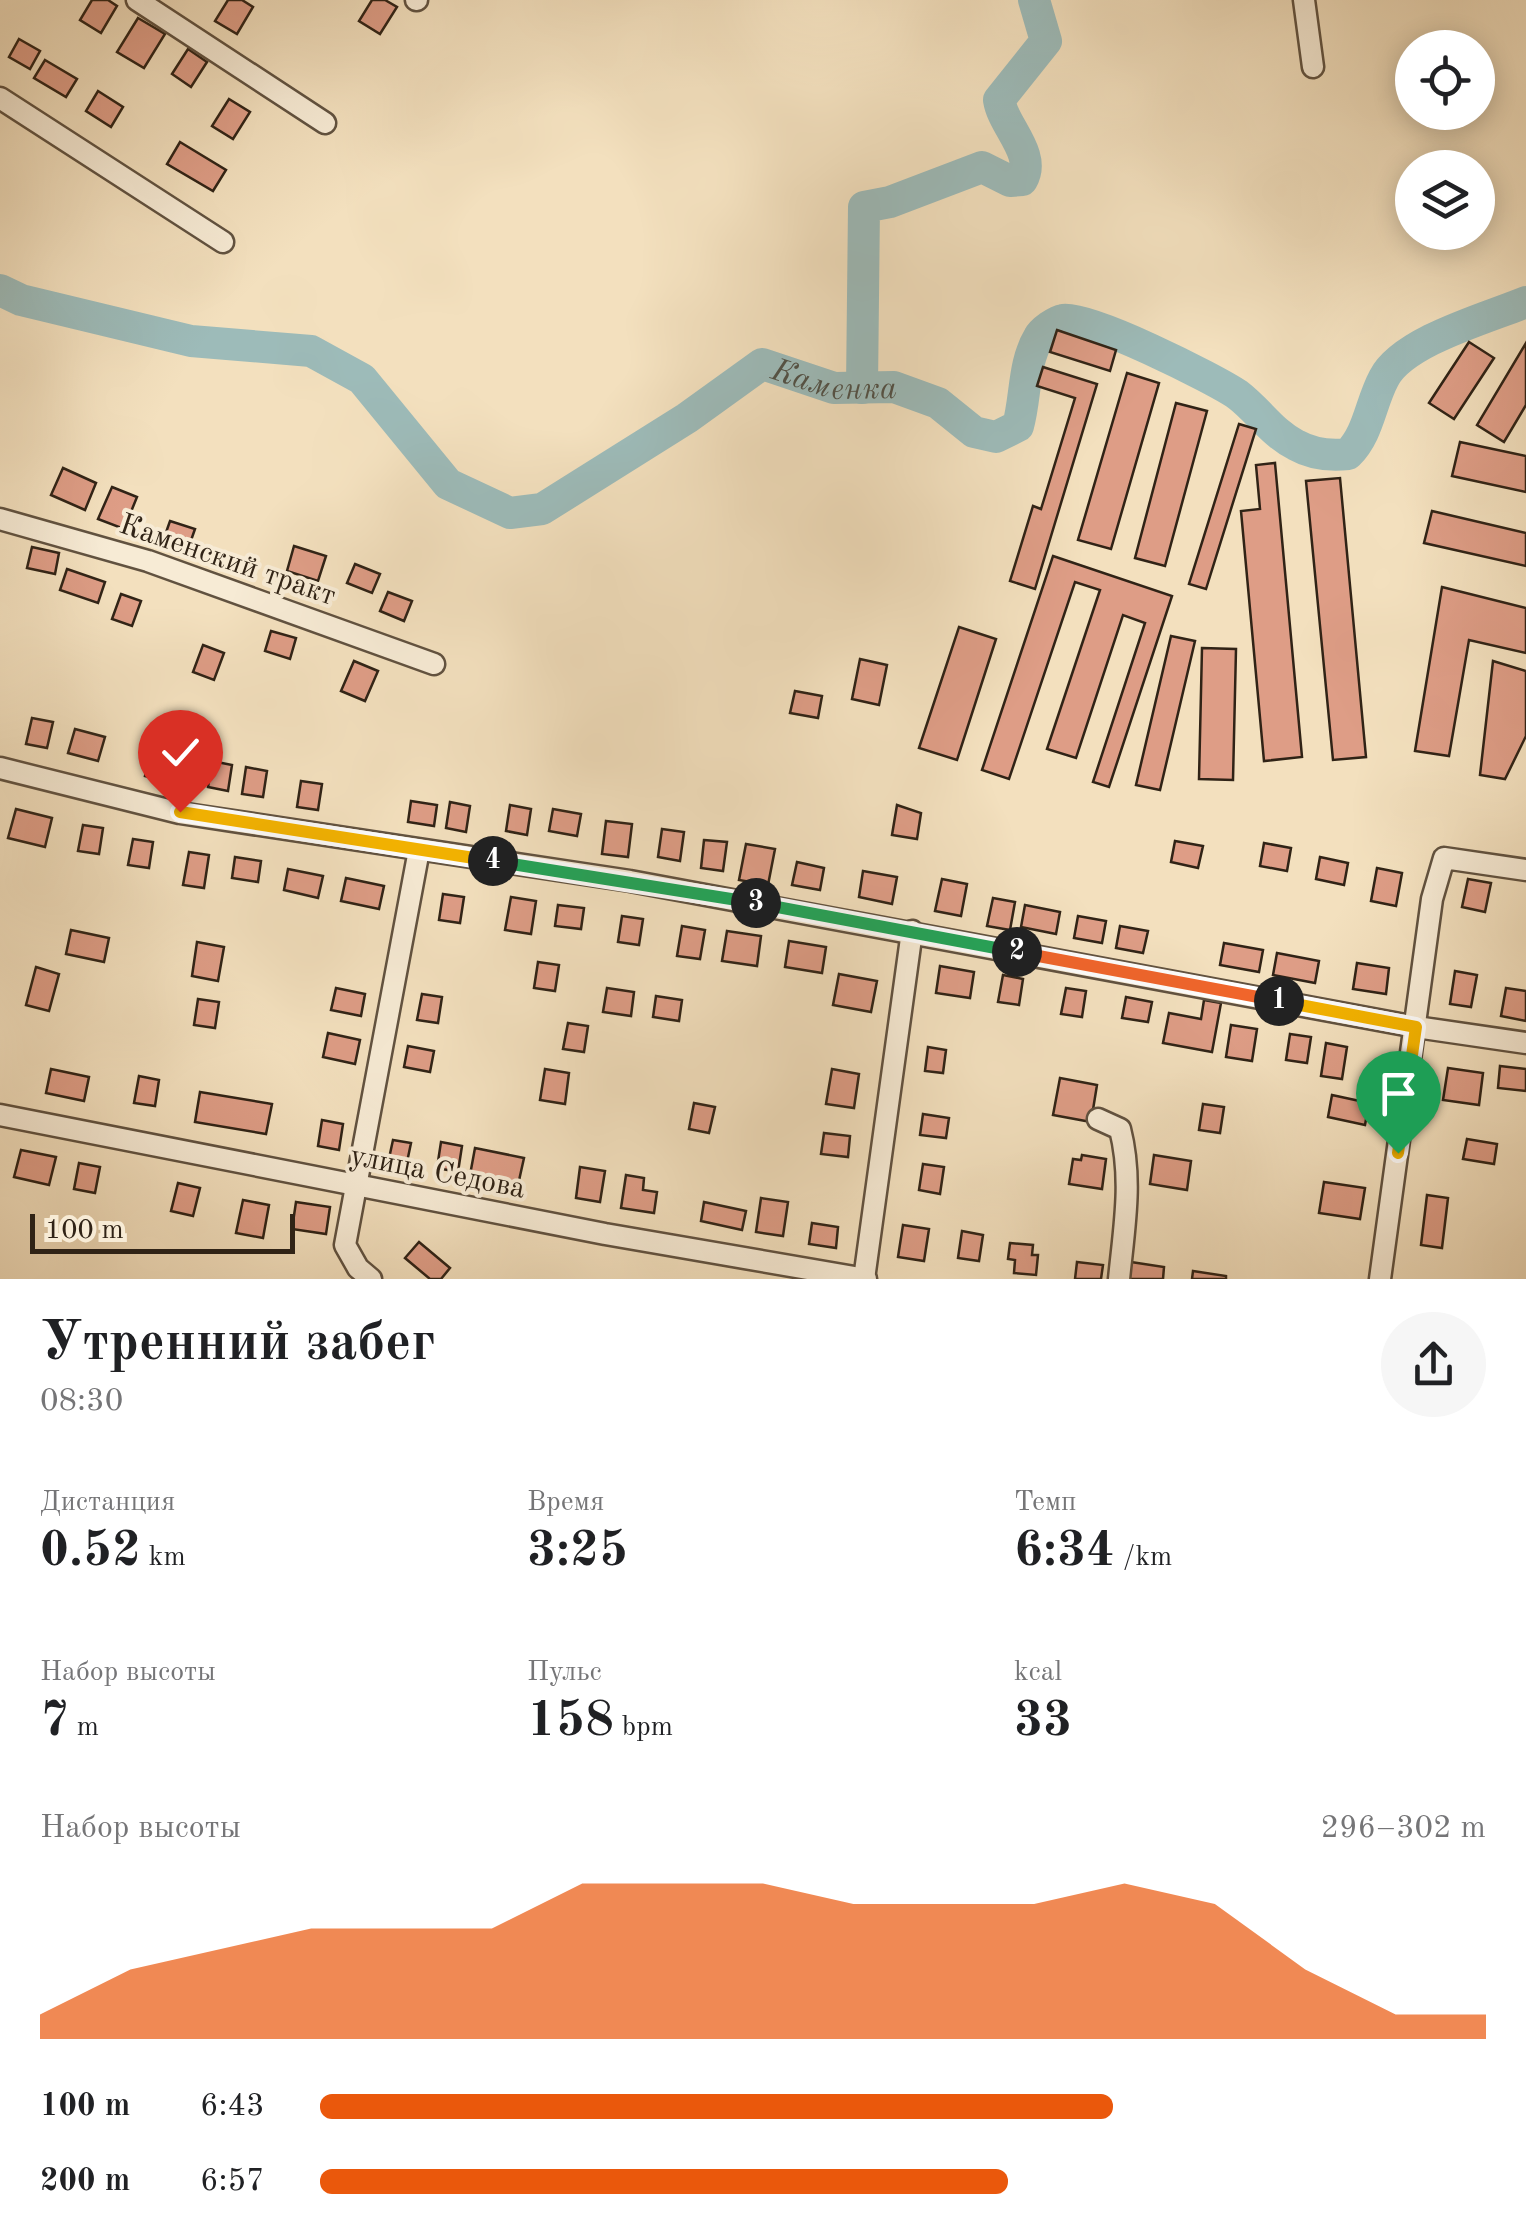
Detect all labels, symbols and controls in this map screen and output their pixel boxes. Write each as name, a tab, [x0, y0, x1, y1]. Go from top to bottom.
map controls	[1395, 30, 1495, 250]
button: locate	[1395, 30, 1495, 130]
button: layers	[1395, 150, 1495, 250]
water label: Каменка	[766, 355, 897, 407]
street label: Каменский тракт	[115, 510, 339, 612]
pin	[138, 710, 223, 813]
icon: check	[153, 725, 208, 780]
pin: 4	[468, 836, 518, 886]
text: 4	[485, 847, 501, 875]
pin: 3	[731, 878, 781, 928]
text: 3	[748, 889, 764, 917]
pin: 2	[992, 927, 1042, 977]
text: 2	[1009, 938, 1025, 966]
pin: 1	[1254, 976, 1304, 1026]
text: 1	[1271, 987, 1287, 1015]
pin	[1356, 1051, 1441, 1154]
icon: arrive	[1371, 1066, 1426, 1121]
street label: улица Седова	[347, 1141, 528, 1205]
scale bar	[30, 1209, 295, 1254]
text: 100 m	[45, 1217, 124, 1245]
button: share	[1381, 1312, 1486, 1417]
text: Утренний забег	[40, 1317, 436, 1372]
text: 08:30	[40, 1386, 123, 1418]
text: Дистанция	[40, 1489, 175, 1517]
text: Время	[527, 1489, 604, 1517]
text: Темп	[1014, 1489, 1076, 1517]
text: 0.52	[40, 1527, 141, 1577]
text: 3:25	[527, 1527, 628, 1577]
text: 6:34	[1014, 1527, 1115, 1577]
text: km	[141, 1544, 186, 1572]
text: /km	[1115, 1544, 1172, 1572]
text: Набор высоты	[40, 1659, 216, 1687]
text: Пульс	[527, 1659, 602, 1687]
text: kcal	[1014, 1659, 1062, 1687]
text: 7	[40, 1697, 69, 1747]
text: 158	[527, 1697, 614, 1747]
text: 33	[1014, 1697, 1072, 1747]
text: m	[69, 1714, 99, 1742]
text: bpm	[614, 1714, 673, 1742]
text: Набор высоты	[40, 1813, 241, 1845]
text: 296–302 m	[1320, 1813, 1486, 1845]
text: 100 m	[40, 2091, 130, 2123]
text: 6:43	[200, 2091, 265, 2123]
text: 200 m	[40, 2166, 130, 2198]
text: 6:57	[200, 2166, 265, 2198]

